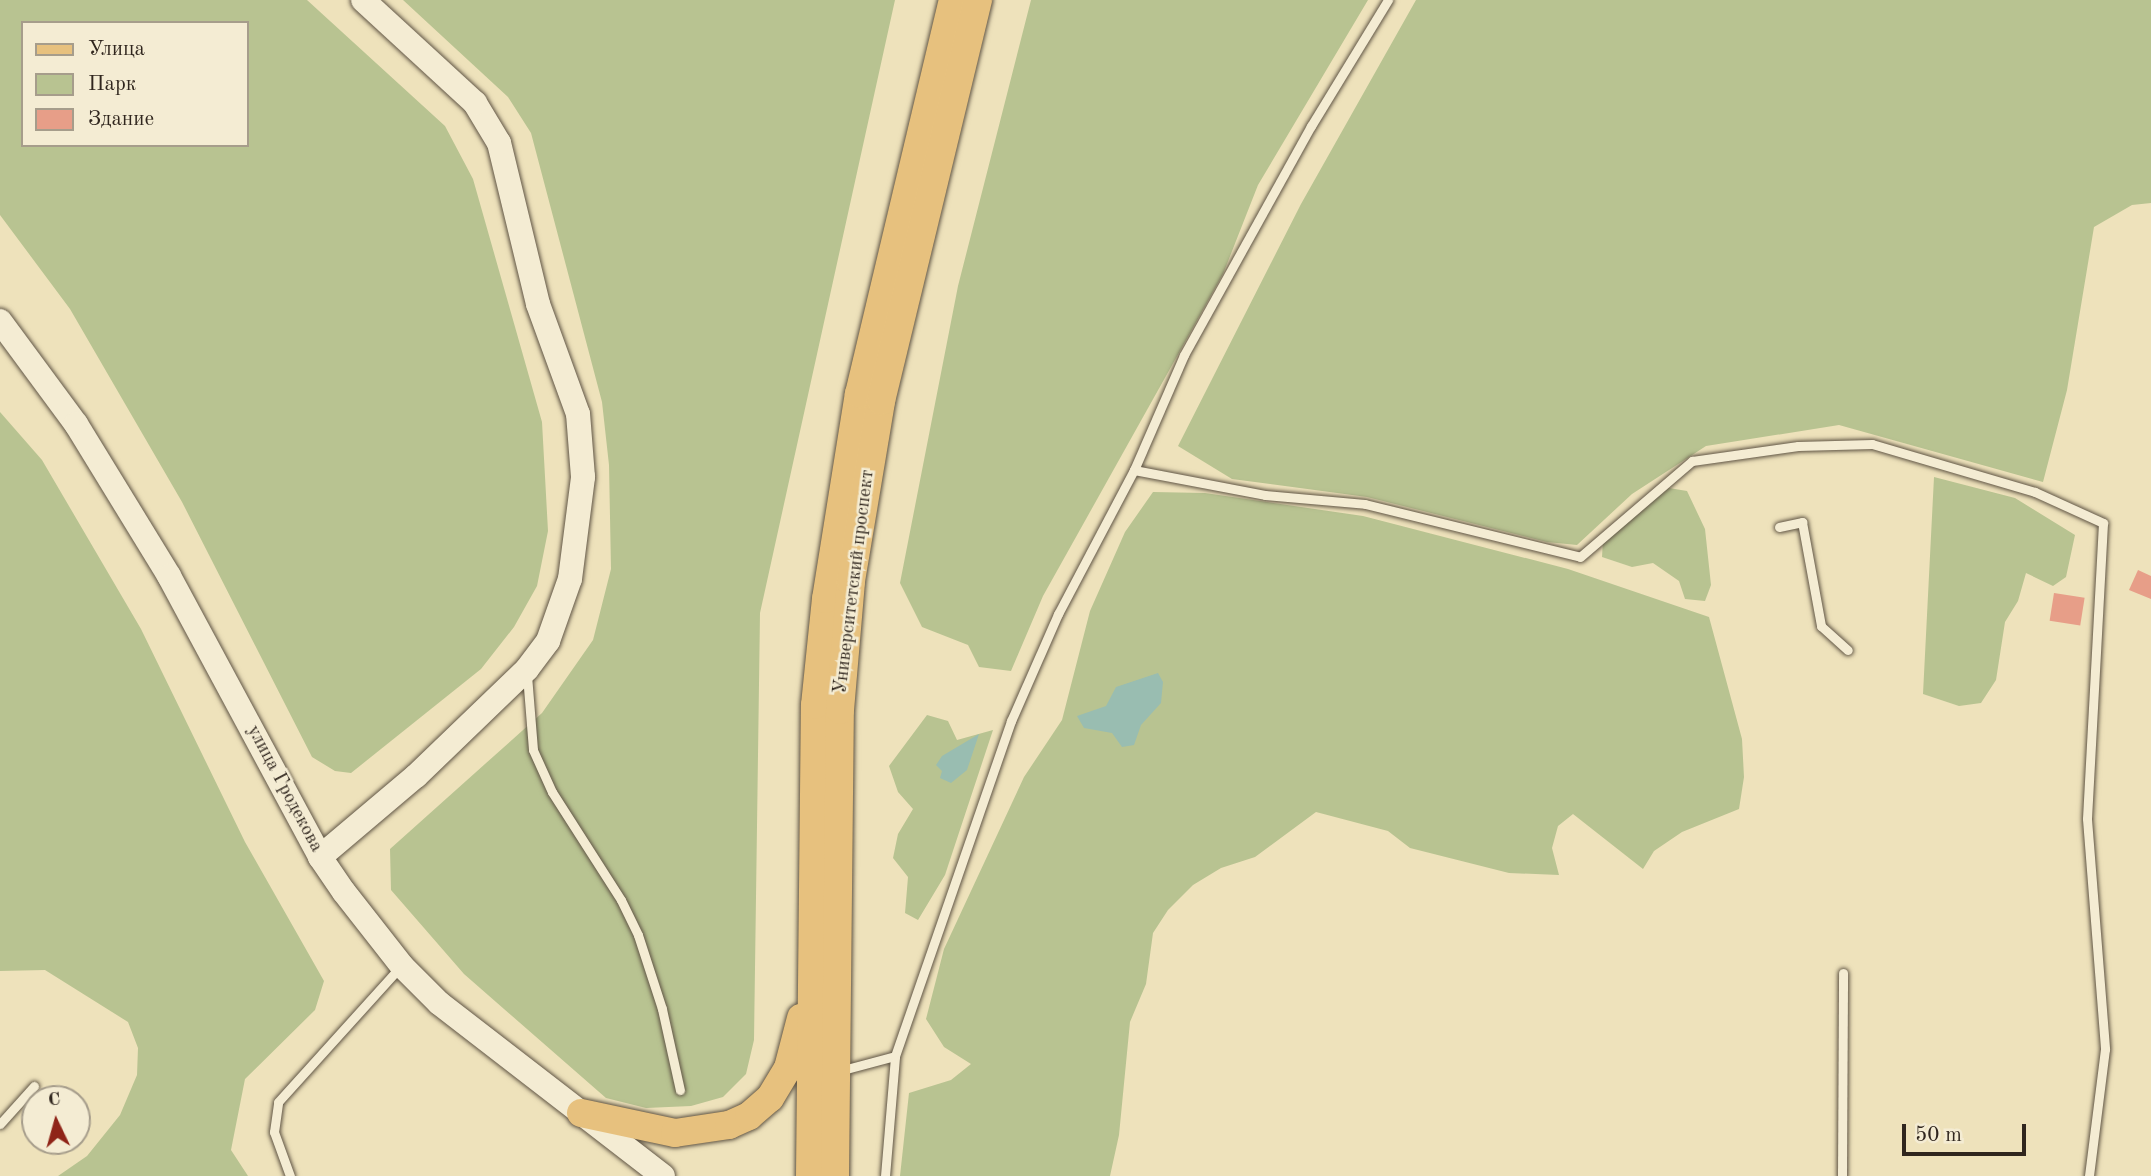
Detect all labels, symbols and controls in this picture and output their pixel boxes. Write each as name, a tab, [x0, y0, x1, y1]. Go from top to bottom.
legend	[21, 21, 248, 147]
text: Улица	[88, 39, 145, 60]
text: Парк	[88, 74, 136, 95]
text: Здание	[88, 109, 154, 130]
street label: Университетский проспект	[830, 469, 880, 695]
street label: улица Гродекова	[241, 722, 327, 856]
north arrow	[21, 1085, 91, 1155]
text: С	[47, 1091, 61, 1111]
scale bar	[1906, 1110, 2030, 1154]
text: 50 m	[1915, 1125, 1962, 1146]

